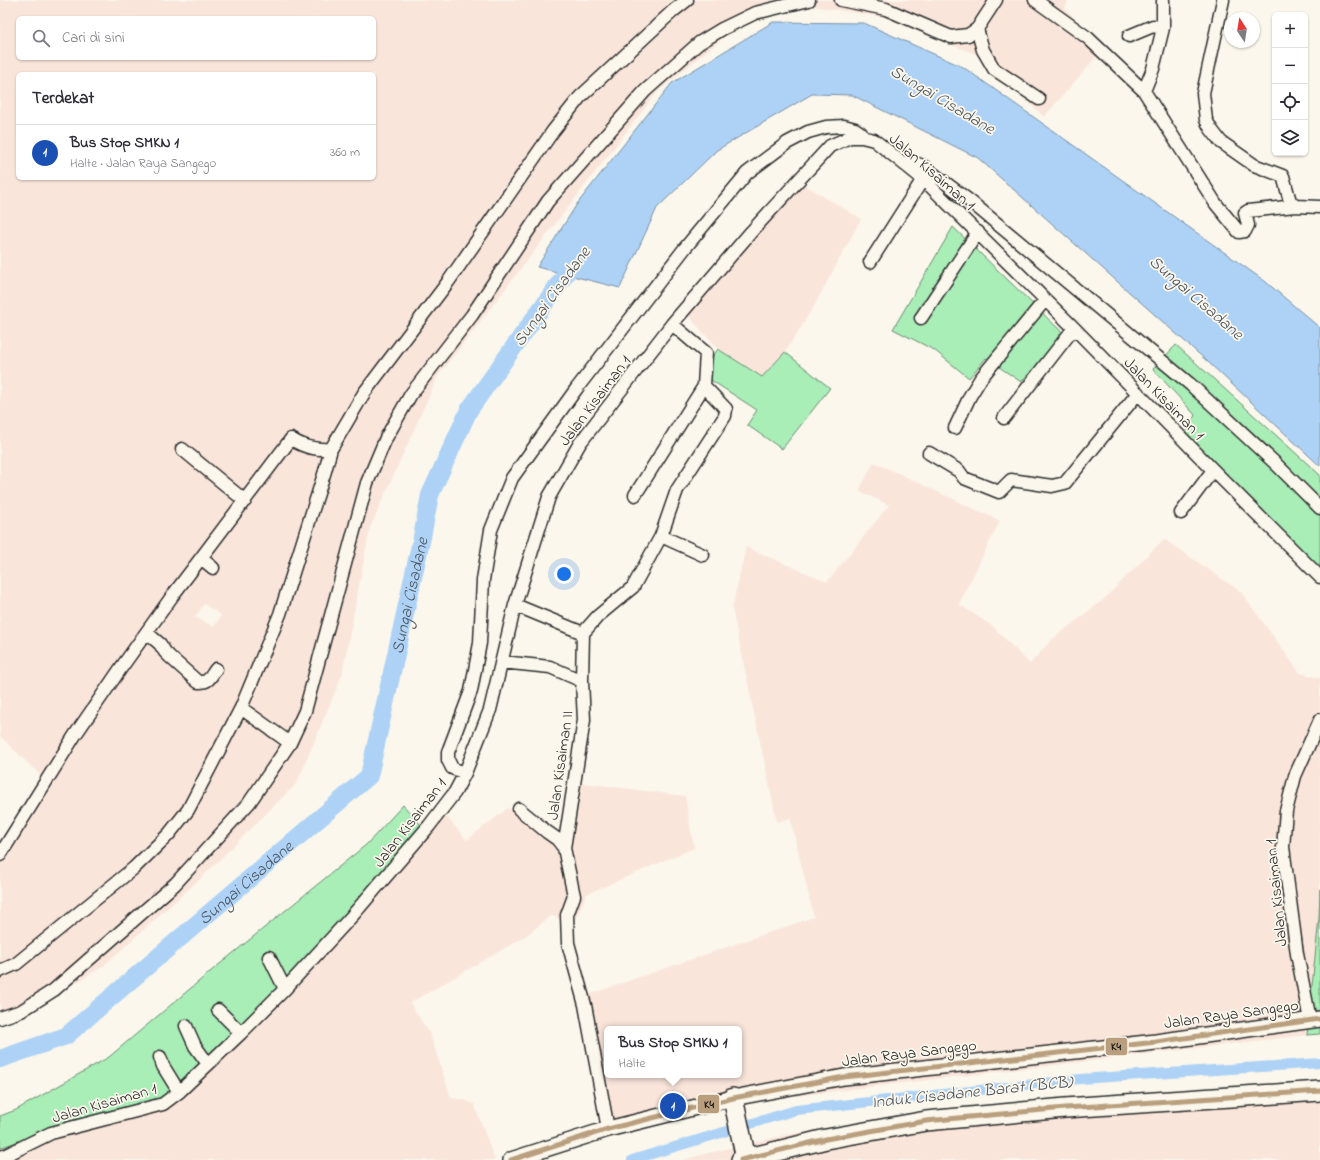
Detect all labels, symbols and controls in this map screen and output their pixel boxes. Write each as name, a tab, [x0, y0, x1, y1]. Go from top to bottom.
north arrow	[1224, 12, 1260, 48]
map controls	[1272, 12, 1308, 156]
button: +	[1272, 12, 1308, 48]
search box	[16, 16, 376, 60]
icon: search	[30, 27, 52, 49]
text: Cari di sini	[62, 27, 125, 49]
button: −	[1272, 48, 1308, 84]
water label: Sungai Cisadane	[885, 59, 1000, 143]
button: locate	[1272, 84, 1308, 120]
text: Terdekat	[32, 86, 94, 111]
button: layers	[1272, 120, 1308, 156]
street label: Jalan Kisaiman 1	[883, 128, 980, 217]
text: Bus Stop SMKN 1	[70, 132, 179, 154]
text: 1	[43, 143, 47, 162]
text: 360 m	[330, 143, 360, 162]
text: Halte · Jalan Raya Sangego	[70, 154, 216, 173]
water label: Sungai Cisadane	[507, 241, 599, 353]
water label: Sungai Cisadane	[1143, 250, 1250, 348]
street label: Jalan Kisaiman 1	[554, 351, 638, 452]
street label: Jalan Kisaiman 1	[1117, 352, 1210, 447]
water label: Sungai Cisadane	[385, 534, 436, 656]
your location	[554, 564, 574, 584]
street label: Jalan Kisaiman II	[541, 709, 581, 822]
street label: Jalan Kisaiman 1	[368, 773, 453, 873]
water label: Sungai Cisadane	[193, 835, 300, 931]
street label: Jalan Kisaiman 1	[1259, 838, 1295, 948]
street label: Jalan Raya Sangego	[1163, 994, 1300, 1036]
popup	[604, 1026, 742, 1078]
text: Bus Stop SMKN 1	[618, 1032, 728, 1054]
street label: Jalan Raya Sangego	[841, 1034, 978, 1074]
line badge: K4	[1105, 1037, 1128, 1056]
text: K4	[1111, 1039, 1121, 1055]
text: Halte	[618, 1054, 645, 1073]
water label: Induk Cisadane Barat (BCB)	[870, 1069, 1076, 1115]
street label: Jalan Kisaiman 1	[49, 1078, 160, 1130]
pin: 1	[660, 1091, 686, 1121]
line badge: K4	[697, 1094, 720, 1114]
text: K4	[704, 1097, 714, 1113]

